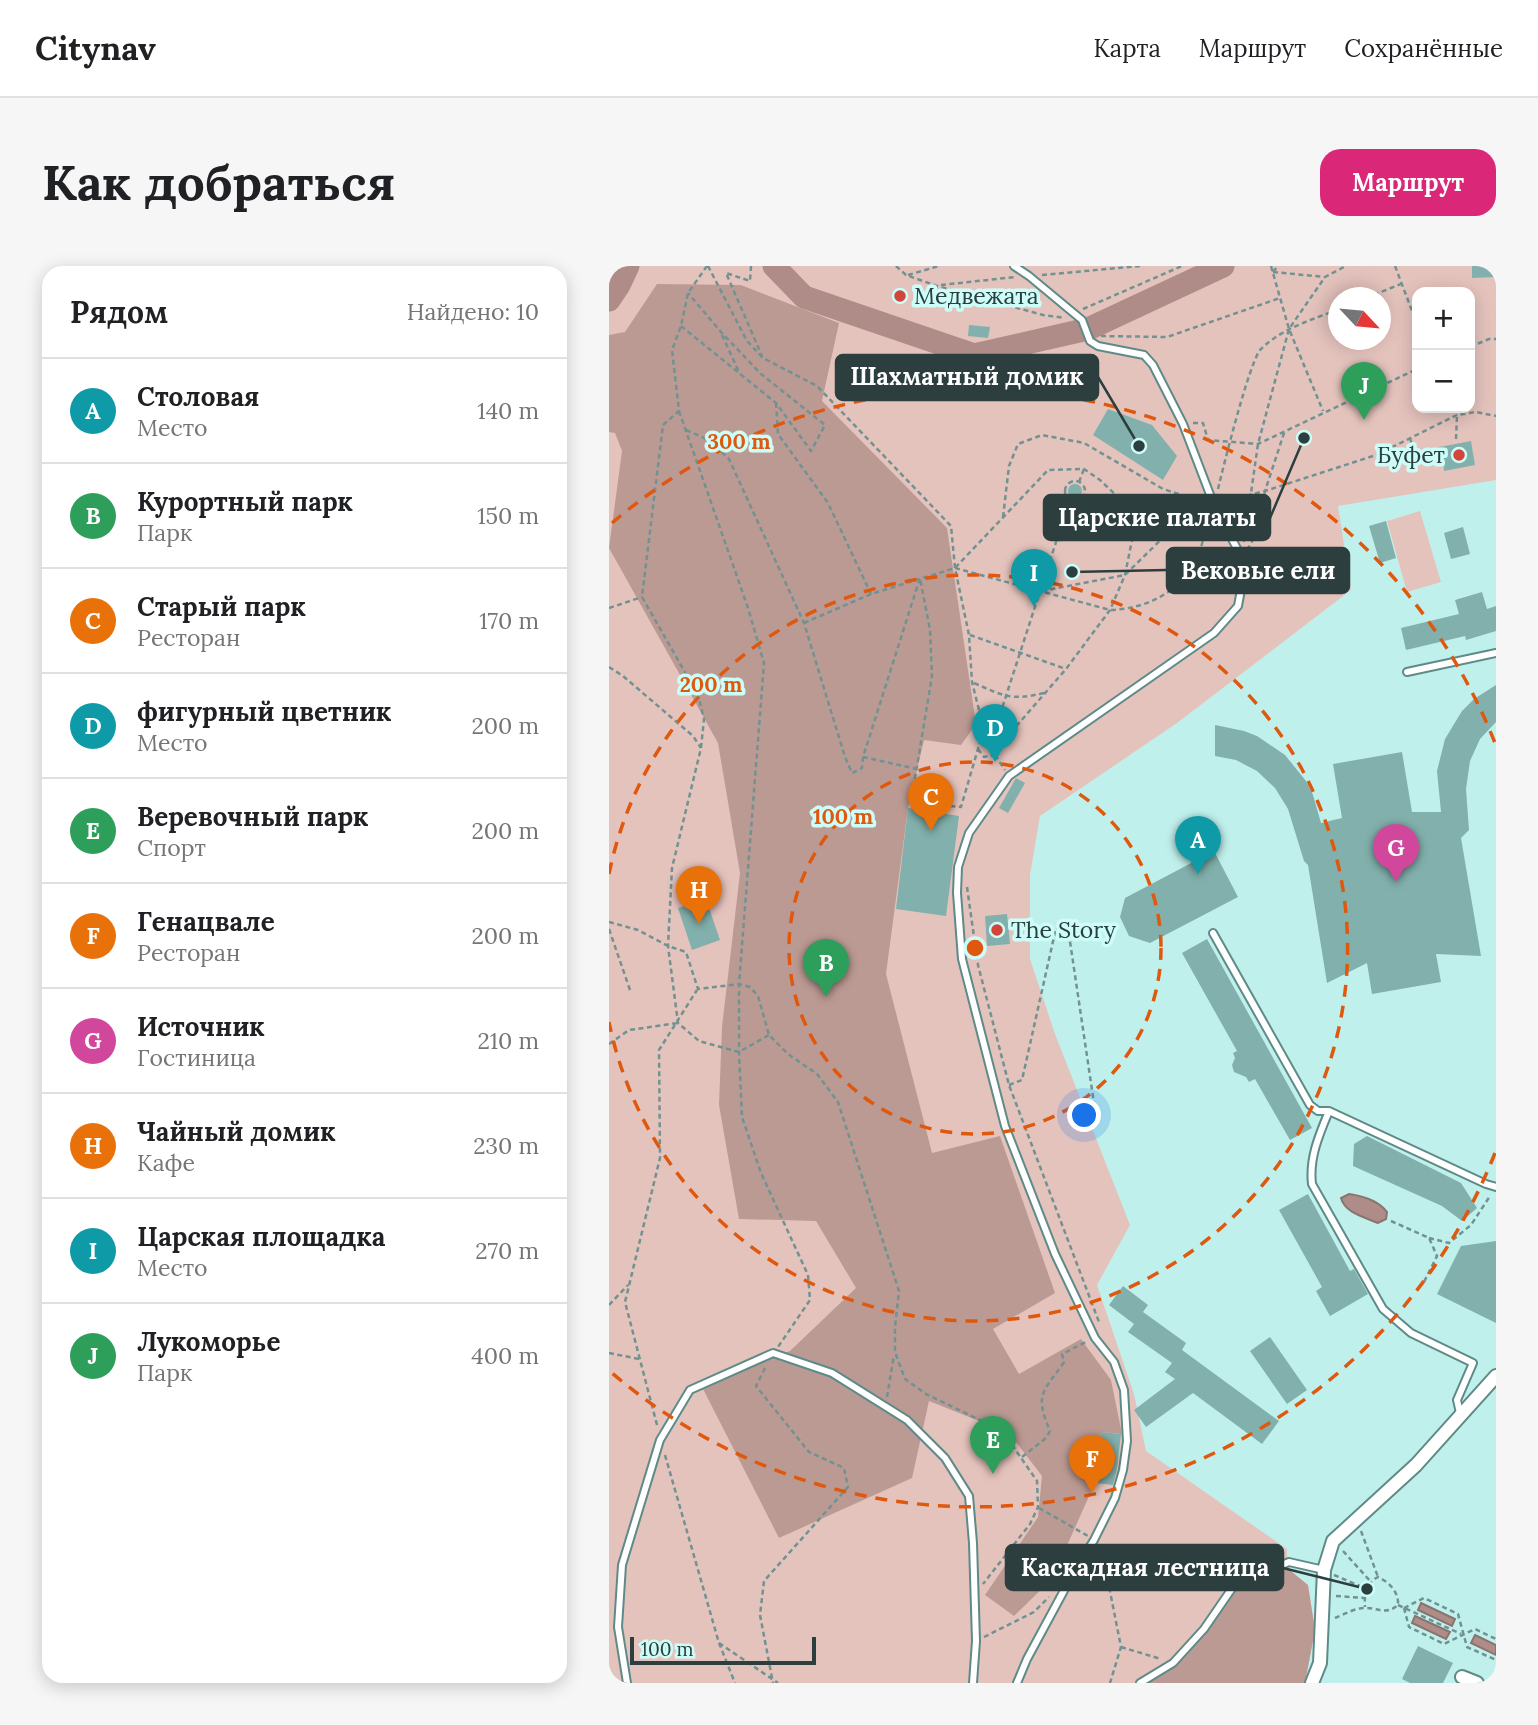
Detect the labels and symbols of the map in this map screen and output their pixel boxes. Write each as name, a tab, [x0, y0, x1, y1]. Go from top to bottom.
place label: Медвежата	[914, 281, 1039, 310]
north arrow	[1328, 287, 1391, 350]
marker: Медвежата	[892, 288, 908, 304]
callout: Шахматный домик	[836, 355, 1098, 400]
text: Шахматный домик	[850, 361, 1084, 392]
pin: J	[1341, 362, 1387, 420]
text: 300 m	[707, 428, 771, 455]
place label: Буфет	[1377, 440, 1445, 469]
marker: Буфет	[1451, 447, 1467, 463]
callout: Царские палаты	[1044, 495, 1270, 540]
text: Царские палаты	[1058, 502, 1256, 533]
callout: Вековые ели	[1167, 548, 1349, 593]
pin: I	[1011, 549, 1057, 607]
text: Вековые ели	[1181, 555, 1335, 586]
text: 200 m	[680, 671, 742, 698]
pin: D	[972, 704, 1018, 762]
pin: C	[908, 773, 954, 831]
text: 100 m	[813, 803, 873, 830]
pin: A	[1175, 816, 1221, 874]
pin: G	[1373, 824, 1419, 882]
pin: H	[676, 866, 722, 924]
place label: The Story	[1011, 915, 1117, 944]
marker: The Story	[989, 922, 1005, 938]
centre of rings	[963, 936, 987, 960]
pin: B	[803, 939, 849, 997]
your location	[1067, 1098, 1101, 1132]
pin: E	[970, 1416, 1016, 1474]
pin: F	[1069, 1435, 1115, 1493]
callout: Каскадная лестница	[1006, 1545, 1283, 1590]
text: Каскадная лестница	[1021, 1552, 1270, 1583]
scale bar	[630, 1634, 815, 1666]

